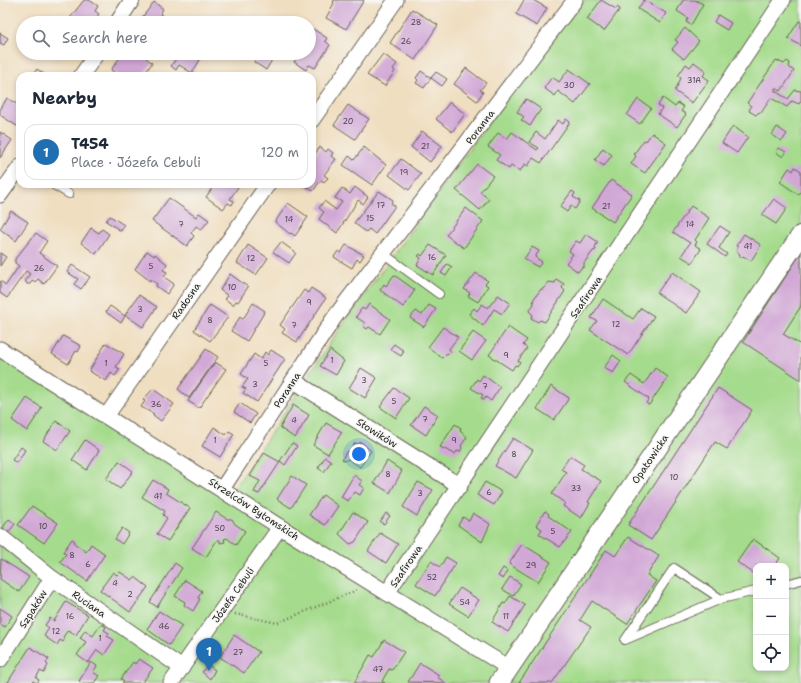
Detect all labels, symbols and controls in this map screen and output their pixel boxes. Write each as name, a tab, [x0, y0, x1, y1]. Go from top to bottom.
search box	[16, 16, 316, 60]
house number: 28	[411, 17, 421, 28]
icon: search	[30, 27, 52, 49]
text: Search here	[62, 28, 148, 48]
house number: 26	[401, 36, 412, 47]
house number: 31A	[687, 75, 701, 86]
house number: 30	[563, 80, 575, 91]
text: Nearby	[32, 87, 97, 109]
street label: Poranna	[463, 106, 498, 147]
house number: 20	[343, 116, 353, 127]
text: T454	[71, 134, 109, 154]
house number: 21	[421, 141, 429, 152]
text: 1	[43, 144, 49, 161]
text: 120 m	[261, 144, 299, 161]
text: Place · Józefa Cebuli	[71, 154, 201, 171]
house number: 19	[400, 167, 408, 178]
house number: 17	[377, 200, 386, 211]
house number: 21	[602, 201, 610, 212]
house number: 15	[366, 213, 374, 224]
house number: 14	[285, 214, 294, 225]
house number: 7	[178, 219, 184, 230]
house number: 14	[686, 219, 695, 230]
house number: 41	[744, 241, 752, 252]
house number: 16	[428, 252, 437, 263]
house number: 12	[247, 253, 256, 264]
house number: 5	[149, 261, 154, 272]
house number: 26	[34, 263, 45, 274]
street label: Szafirowa	[567, 273, 605, 321]
street label: Radosna	[169, 279, 204, 322]
house number: 10	[228, 282, 236, 293]
house number: 9	[306, 297, 312, 308]
house number: 3	[137, 304, 143, 315]
house number: 8	[207, 315, 213, 326]
house number: 12	[612, 319, 621, 330]
house number: 7	[291, 320, 297, 331]
house number: 9	[503, 350, 509, 361]
house number: 1	[330, 355, 334, 366]
house number: 1	[104, 358, 108, 369]
house number: 5	[264, 358, 269, 369]
street label: Poranna	[271, 369, 304, 410]
house number: 3	[361, 375, 367, 386]
house number: 3	[252, 379, 258, 390]
house number: 7	[482, 381, 488, 392]
house number: 5	[392, 396, 397, 407]
house number: 36	[151, 399, 162, 410]
house number: 7	[422, 414, 428, 425]
house number: 4	[291, 415, 297, 426]
street label: Słowików	[354, 415, 400, 451]
street label: Opatowicka	[629, 431, 672, 486]
house number: 1	[213, 435, 217, 446]
house number: 9	[451, 435, 457, 446]
your location	[349, 444, 369, 464]
house number: 8	[511, 449, 517, 460]
house number: 8	[385, 469, 391, 480]
house number: 10	[670, 472, 678, 483]
street label: Strzelców Bytomskich	[206, 475, 302, 543]
house number: 33	[571, 483, 581, 494]
house number: 6	[486, 487, 492, 498]
house number: 3	[417, 488, 423, 499]
house number: 41	[154, 491, 162, 502]
house number: 10	[39, 521, 47, 532]
house number: 50	[215, 523, 225, 534]
house number: 5	[551, 526, 556, 537]
street label: Szafirowa	[387, 542, 425, 590]
house number: 8	[69, 550, 75, 561]
house number: 6	[85, 559, 91, 570]
house number: 29	[526, 560, 536, 571]
map controls	[753, 563, 789, 671]
button: +	[753, 563, 789, 599]
street label: Józefa Cebuli	[209, 565, 257, 625]
house number: 52	[427, 572, 437, 583]
house number: 4	[112, 578, 118, 589]
street label: Szpaków	[16, 587, 50, 631]
street label: Ruciana	[70, 588, 109, 621]
house number: 2	[127, 589, 133, 600]
house number: 54	[460, 597, 471, 608]
button: −	[753, 599, 789, 635]
house number: 16	[66, 611, 75, 622]
house number: 11	[503, 611, 509, 622]
house number: 46	[158, 621, 170, 632]
house number: 12	[52, 626, 61, 637]
house number: 1	[98, 633, 102, 644]
button: locate	[753, 635, 789, 671]
pin: 1	[196, 638, 222, 671]
house number: 27	[233, 647, 244, 658]
house number: 47	[373, 664, 384, 675]

